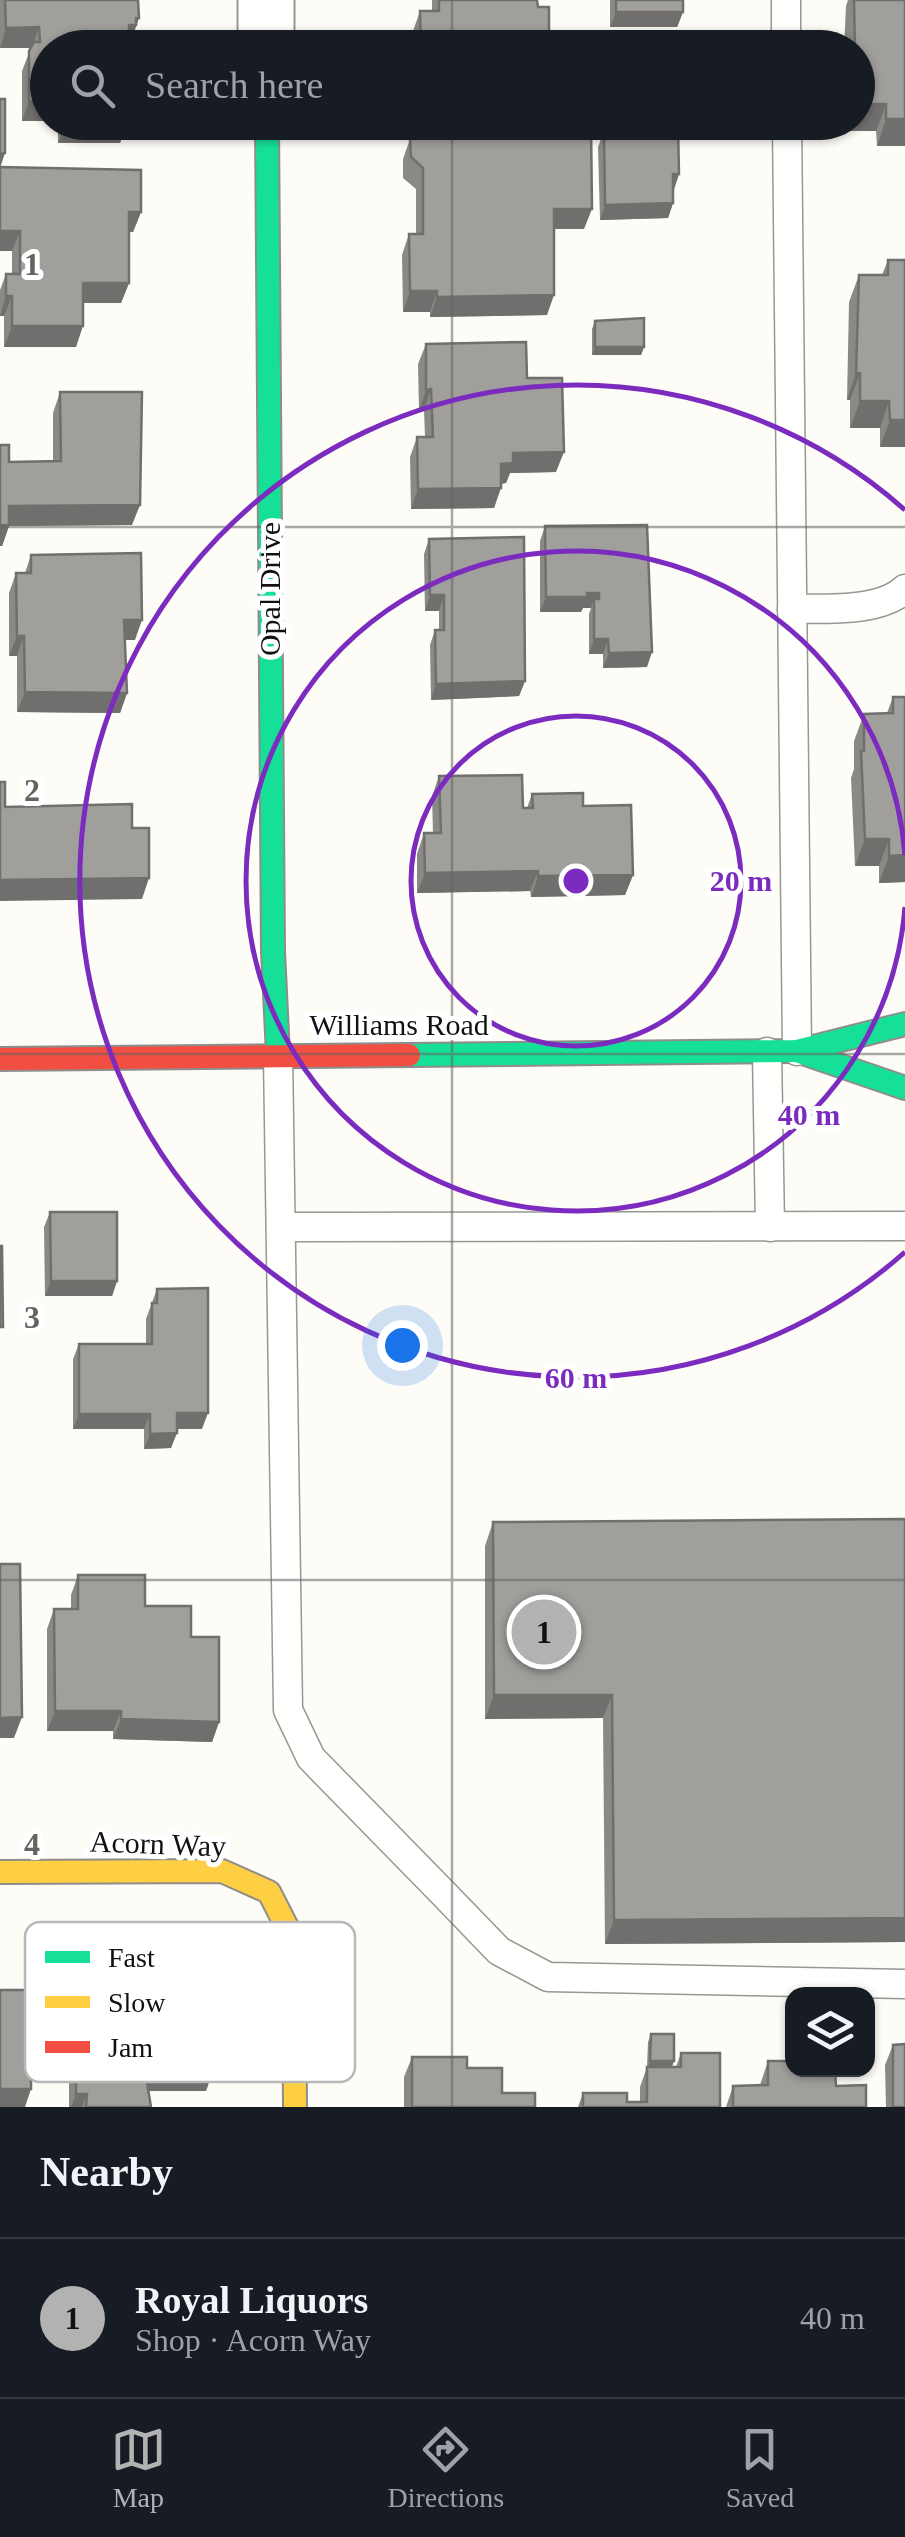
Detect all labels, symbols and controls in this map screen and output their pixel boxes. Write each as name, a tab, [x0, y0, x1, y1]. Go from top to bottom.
search box	[30, 30, 875, 140]
icon: search	[65, 58, 120, 113]
text: Search here	[145, 64, 323, 106]
text: 1	[24, 246, 40, 282]
street label: Opal Drive	[253, 522, 286, 656]
text: 2	[24, 772, 40, 808]
centre of rings	[558, 863, 594, 899]
text: 20 m	[710, 864, 772, 897]
street label: Williams Road	[309, 1008, 489, 1041]
text: 40 m	[778, 1098, 840, 1131]
text: 3	[24, 1299, 40, 1335]
your location	[377, 1320, 428, 1371]
text: 60 m	[545, 1361, 607, 1394]
pin: 1	[512, 1594, 576, 1670]
street label: Acorn Way	[89, 1825, 227, 1862]
text: 4	[24, 1826, 40, 1862]
legend	[25, 1922, 355, 2082]
text: Fast	[108, 1942, 155, 1973]
text: Slow	[108, 1987, 166, 2018]
map controls	[785, 1987, 875, 2077]
button: layers	[785, 1987, 875, 2077]
text: Jam	[108, 2032, 153, 2063]
text: Nearby	[40, 2149, 173, 2195]
text: Royal Liquors	[135, 2279, 368, 2321]
text: 1	[65, 2300, 81, 2336]
text: 40 m	[800, 2300, 865, 2336]
text: Shop · Acorn Way	[135, 2322, 371, 2358]
tab: Map	[111, 2422, 166, 2514]
tab: Directions	[387, 2422, 504, 2514]
tab: Saved	[726, 2422, 794, 2514]

